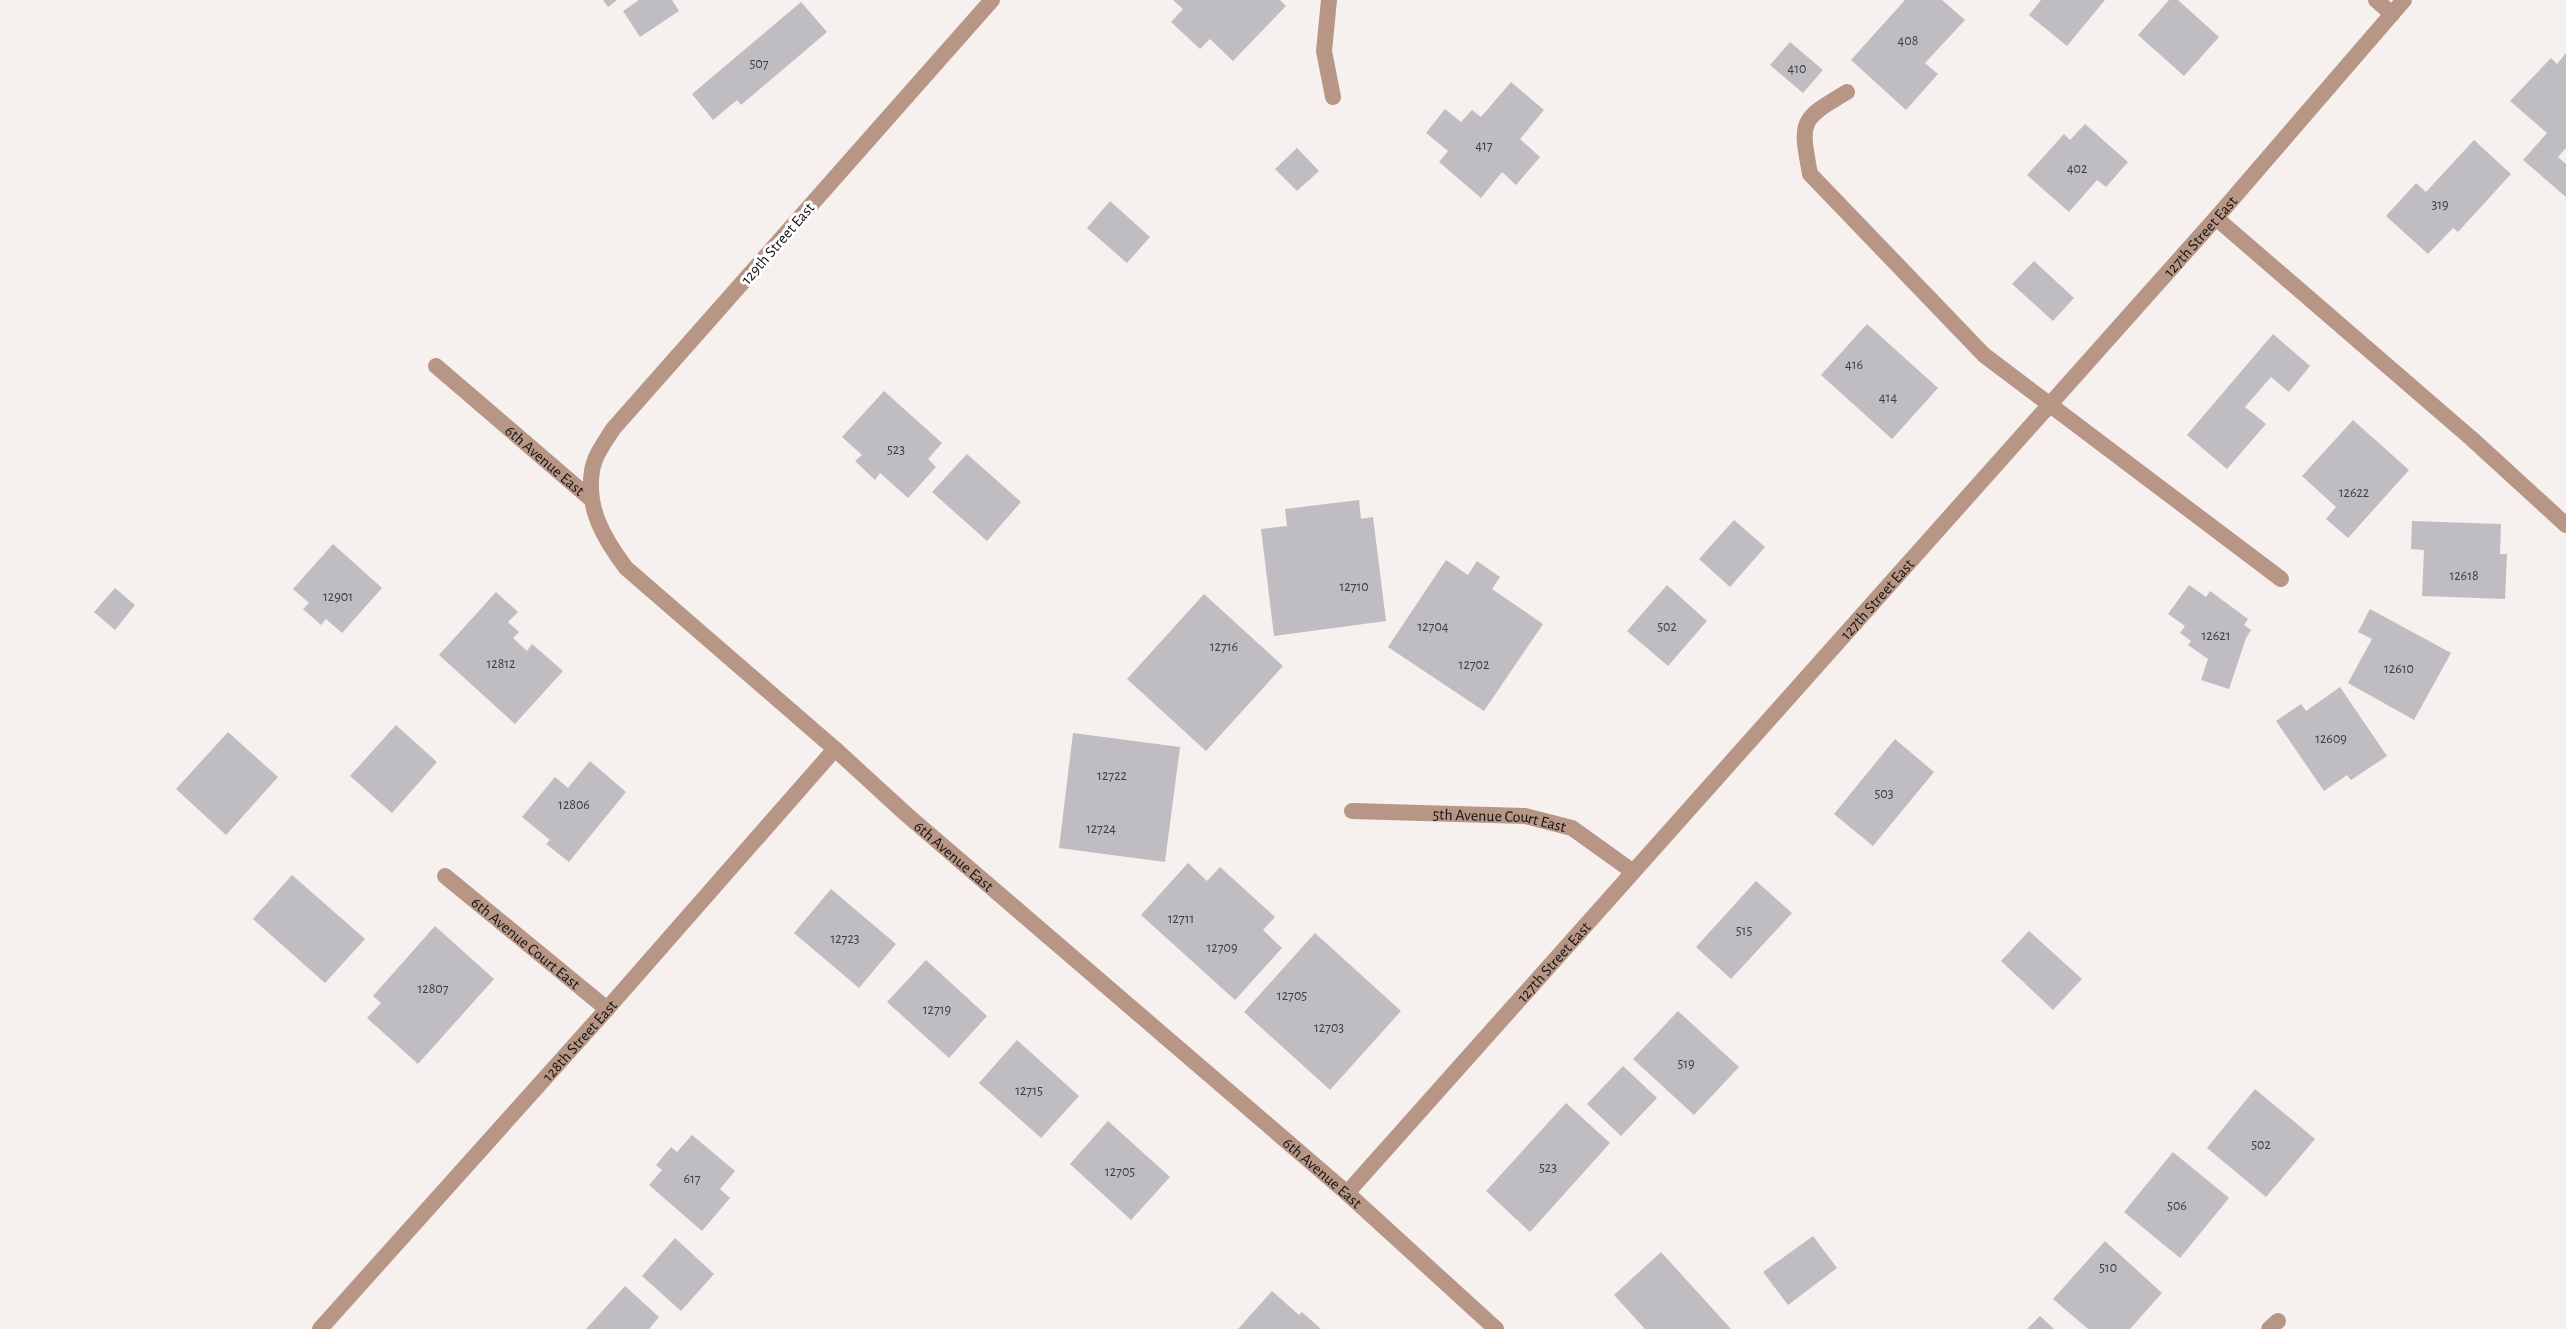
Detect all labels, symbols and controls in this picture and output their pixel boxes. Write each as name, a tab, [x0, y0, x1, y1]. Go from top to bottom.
house number: 408	[1898, 34, 1918, 48]
house number: 507	[749, 57, 769, 71]
house number: 410	[1788, 62, 1806, 76]
house number: 417	[1475, 139, 1493, 153]
house number: 402	[2067, 162, 2087, 176]
street label: 127th Street East	[2161, 193, 2240, 280]
house number: 319	[2431, 198, 2449, 212]
street label: 129th Street East	[738, 200, 817, 288]
house number: 416	[1845, 358, 1863, 372]
house number: 414	[1879, 391, 1897, 405]
street label: 6th Avenue East	[502, 422, 587, 499]
house number: 523	[887, 443, 905, 457]
house number: 12622	[2339, 486, 2369, 500]
street label: 127th Street East	[1838, 556, 1917, 643]
house number: 12618	[2449, 569, 2479, 583]
house number: 12710	[1339, 580, 1369, 594]
house number: 12901	[323, 590, 353, 604]
house number: 12704	[1417, 620, 1449, 634]
house number: 502	[1657, 620, 1677, 634]
house number: 12621	[2202, 629, 2230, 643]
house number: 12716	[1210, 640, 1238, 654]
house number: 12812	[486, 657, 516, 671]
house number: 12702	[1459, 658, 1489, 672]
house number: 12610	[2384, 662, 2414, 676]
house number: 12609	[2315, 732, 2347, 746]
house number: 12722	[1097, 769, 1127, 783]
house number: 503	[1874, 787, 1894, 801]
house number: 12806	[558, 798, 590, 812]
street label: 5th Avenue Court East	[1432, 806, 1568, 835]
street label: 6th Avenue East	[911, 818, 996, 895]
house number: 12724	[1086, 822, 1116, 836]
street label: 6th Avenue Court East	[468, 894, 583, 993]
house number: 12711	[1168, 912, 1194, 926]
street label: 127th Street East	[1514, 919, 1594, 1006]
house number: 515	[1736, 924, 1752, 938]
house number: 12723	[830, 932, 860, 946]
house number: 12709	[1207, 941, 1238, 955]
house number: 12807	[417, 982, 449, 996]
house number: 12705	[1277, 989, 1307, 1003]
street label: 128th Street East	[540, 997, 620, 1084]
house number: 12719	[923, 1003, 951, 1017]
house number: 12703	[1314, 1021, 1344, 1035]
house number: 519	[1677, 1057, 1695, 1071]
house number: 12715	[1015, 1084, 1043, 1098]
street label: 6th Avenue East	[1280, 1135, 1365, 1212]
house number: 502	[2251, 1138, 2271, 1152]
house number: 523	[1539, 1161, 1557, 1175]
house number: 12705	[1105, 1165, 1135, 1179]
house number: 617	[683, 1172, 701, 1186]
house number: 506	[2167, 1199, 2187, 1213]
house number: 510	[2099, 1261, 2117, 1275]

